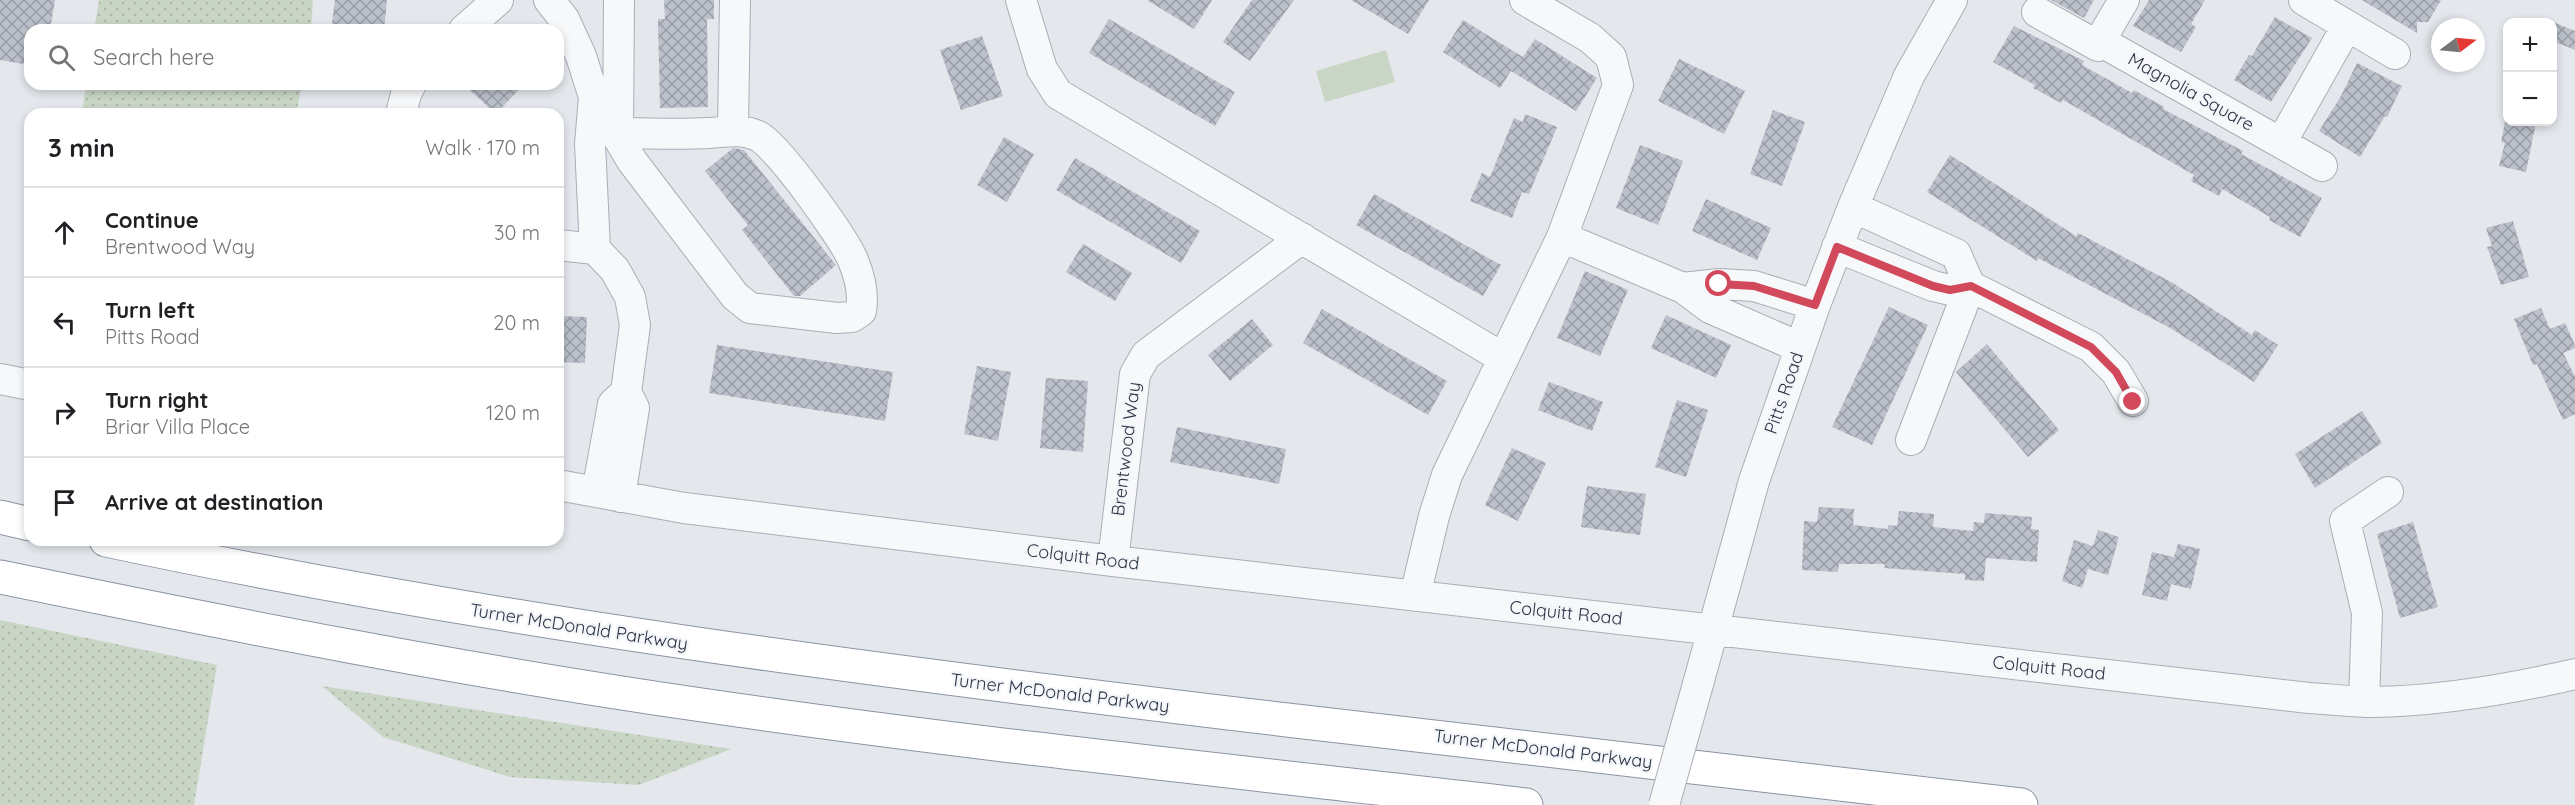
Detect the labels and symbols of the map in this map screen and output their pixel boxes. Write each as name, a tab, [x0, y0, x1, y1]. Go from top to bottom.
north arrow	[2431, 18, 2485, 72]
street label: Magnolia Square	[2124, 47, 2258, 136]
route start	[1705, 270, 1731, 296]
street label: Pitts Road	[1759, 349, 1808, 437]
street label: Brentwood Way	[1106, 380, 1145, 517]
route end	[2119, 388, 2145, 414]
street label: Colquitt Road	[1025, 538, 1141, 575]
street label: Colquitt Road	[1508, 595, 1624, 630]
street label: Turner McDonald Parkway	[468, 598, 690, 655]
street label: Colquitt Road	[1991, 650, 2107, 685]
street label: Turner McDonald Parkway	[949, 668, 1171, 717]
street label: Turner McDonald Parkway	[1432, 724, 1654, 773]

